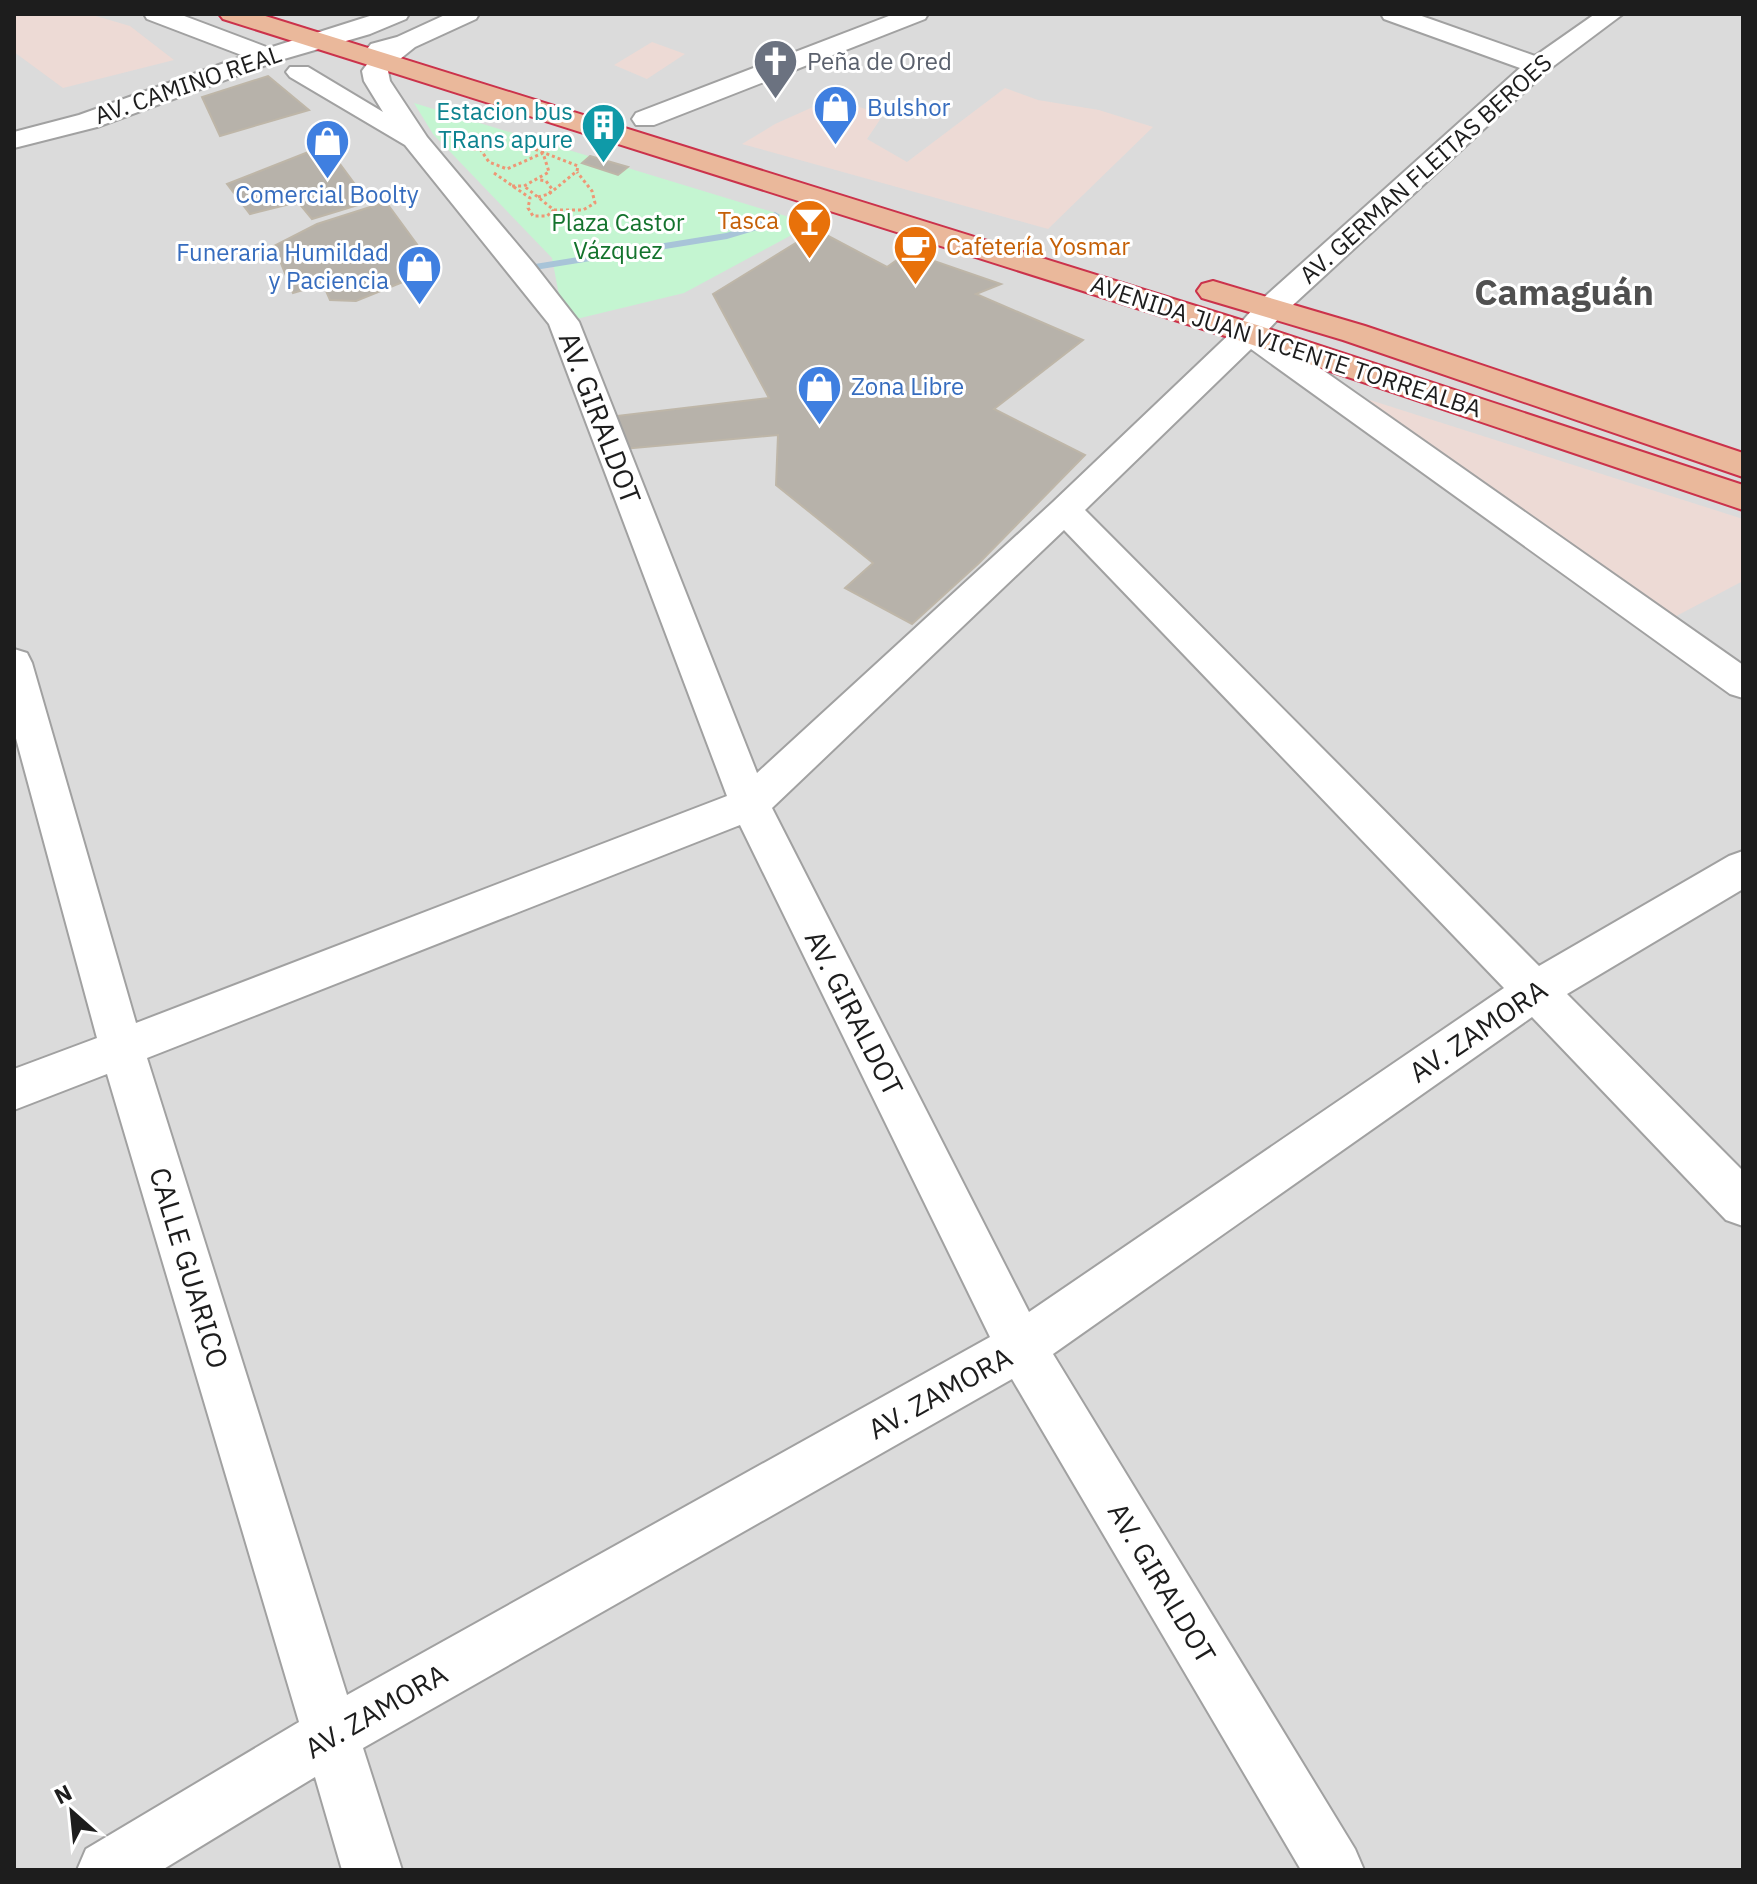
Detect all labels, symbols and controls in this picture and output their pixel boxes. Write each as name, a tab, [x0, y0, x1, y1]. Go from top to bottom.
street label: AV. CAMINO REAL	[90, 37, 285, 131]
church icon: Peña de Ored	[752, 38, 800, 101]
place label: Peña de Ored	[807, 45, 952, 77]
street label: AV. GERMAN FLEITAS BEROES	[1292, 46, 1558, 290]
shop icon: Bulshor	[812, 84, 860, 147]
place label: Bulshor	[867, 91, 951, 123]
place label: Estacion bus TRans apure	[436, 95, 573, 155]
building icon: Estacion bus TRans apure	[580, 102, 628, 165]
shop icon: Comercial Boolty	[303, 117, 351, 180]
place label: Comercial Boolty	[235, 178, 419, 210]
bar icon: Tasca	[786, 197, 834, 260]
place label: Tasca	[718, 204, 779, 236]
park label: Plaza Castor Vázquez	[551, 206, 685, 266]
cafe icon: Cafetería Yosmar	[891, 223, 939, 286]
place label: Cafetería Yosmar	[946, 230, 1130, 262]
place label: Funeraria Humildad y Paciencia	[176, 236, 389, 296]
shop icon: Funeraria Humildad y Paciencia	[396, 243, 444, 306]
street label: AVENIDA JUAN VICENTE TORREALBA	[1087, 268, 1486, 425]
district label: Camaguán	[1474, 268, 1654, 315]
street label: AV. GIRALDOT	[551, 327, 650, 509]
shop icon: Zona Libre	[796, 363, 844, 426]
place label: Zona Libre	[851, 370, 964, 402]
street label: AV. GIRALDOT	[797, 924, 912, 1102]
street label: AV. ZAMORA	[1401, 971, 1554, 1090]
street label: CALLE GUARICO	[141, 1163, 238, 1373]
street label: AV. ZAMORA	[861, 1338, 1018, 1447]
street label: AV. GIRALDOT	[1100, 1496, 1225, 1670]
street label: AV. ZAMORA	[298, 1655, 454, 1766]
north arrow	[32, 1772, 112, 1852]
text: N	[49, 1777, 76, 1810]

